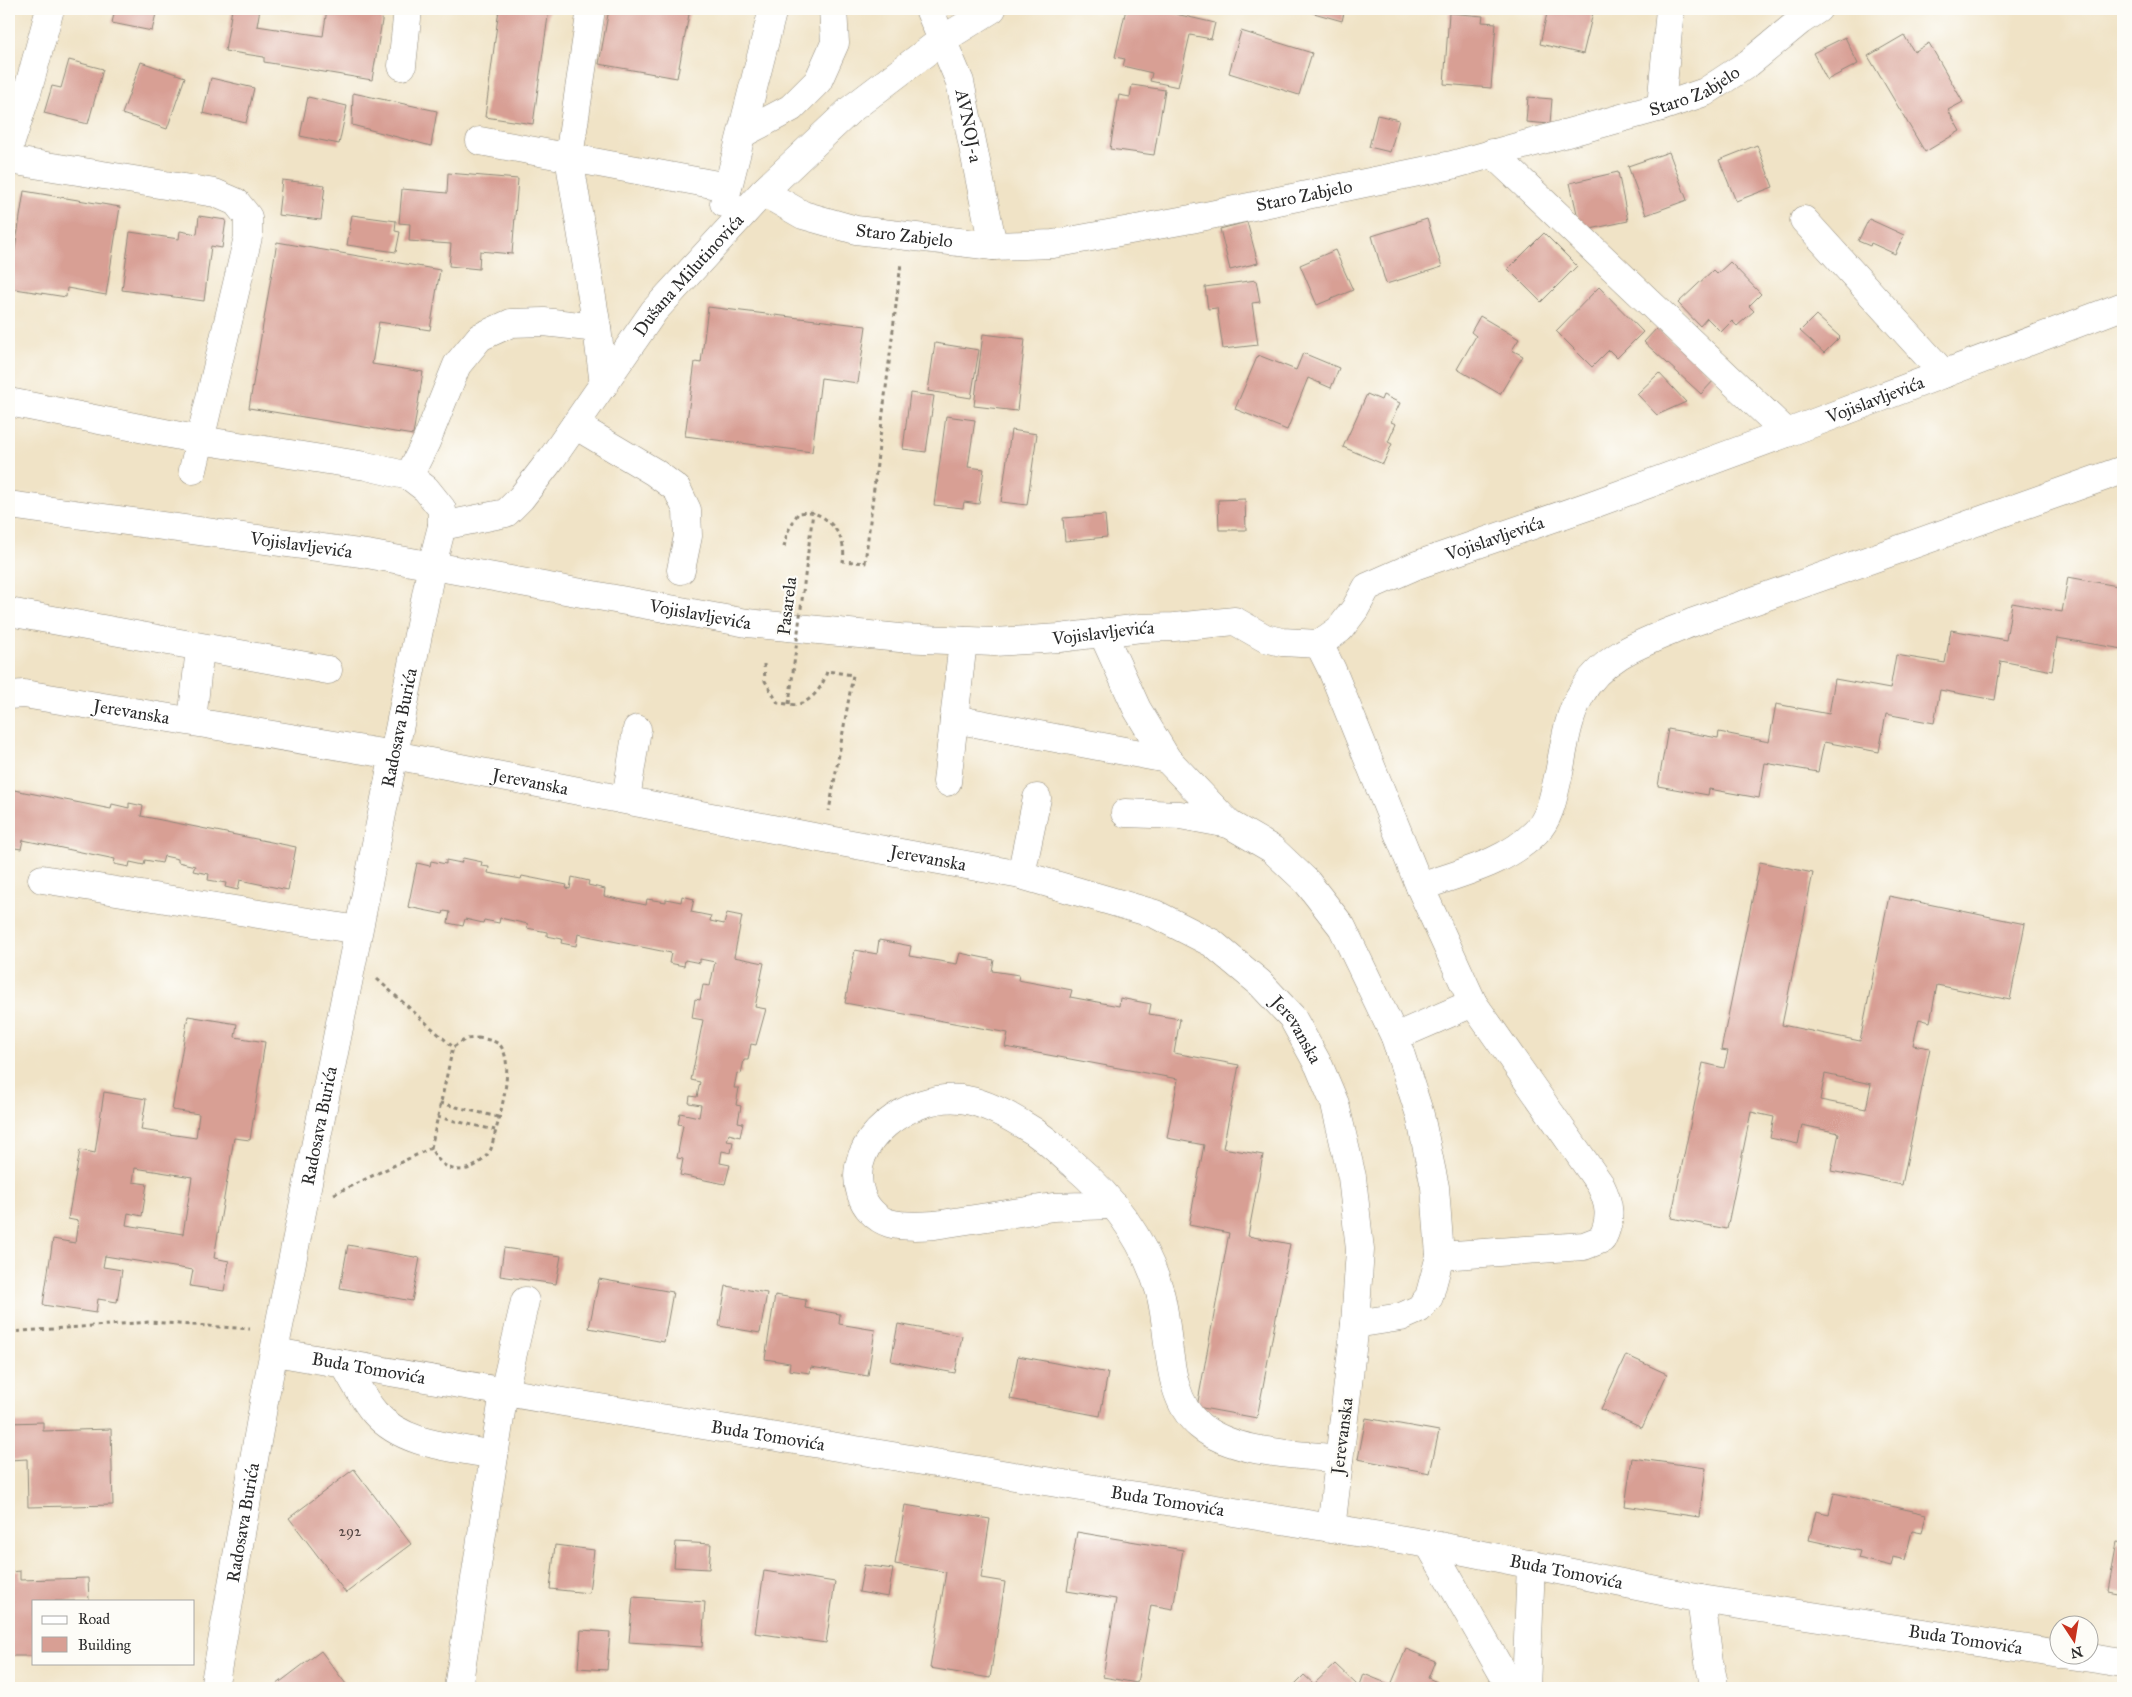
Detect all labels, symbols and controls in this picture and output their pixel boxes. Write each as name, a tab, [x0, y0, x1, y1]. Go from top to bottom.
street label: Staro Zabjelo	[1647, 61, 1744, 121]
street label: AVNOJ-a	[951, 86, 987, 165]
street label: Staro Zabjelo	[1254, 175, 1354, 216]
street label: Dušana Milutinovića	[629, 209, 749, 341]
street label: Staro Zabjelo	[855, 219, 954, 252]
street label: Vojislavljevića	[1822, 371, 1928, 429]
street label: Vojislavljevića	[1441, 511, 1547, 566]
street label: Vojislavljevića	[248, 527, 354, 563]
street label: Pasarela	[773, 575, 802, 636]
street label: Vojislavljevića	[647, 594, 752, 634]
street label: Vojislavljevića	[1050, 617, 1155, 650]
street label: Radosava Burića	[377, 666, 422, 789]
street label: Jerevanska	[90, 694, 172, 729]
street label: Jerevanska	[488, 763, 571, 800]
street label: Jerevanska	[886, 840, 968, 876]
street label: Jerevanska	[1264, 989, 1327, 1068]
street label: Radosava Burića	[297, 1064, 342, 1187]
street label: Buda Tomovića	[310, 1348, 428, 1389]
street label: Jerevanska	[1326, 1396, 1359, 1478]
street label: Buda Tomovića	[709, 1415, 827, 1456]
street label: Radosava Burića	[222, 1461, 264, 1584]
street label: Buda Tomovića	[1109, 1481, 1227, 1521]
house number: 292	[339, 1522, 362, 1540]
street label: Buda Tomovića	[1508, 1550, 1625, 1594]
legend	[32, 1600, 195, 1664]
text: Road	[78, 1610, 110, 1628]
north arrow	[2050, 1614, 2100, 1664]
street label: Buda Tomovića	[1907, 1620, 2024, 1659]
text: Building	[78, 1636, 132, 1654]
text: N	[2069, 1643, 2084, 1662]

